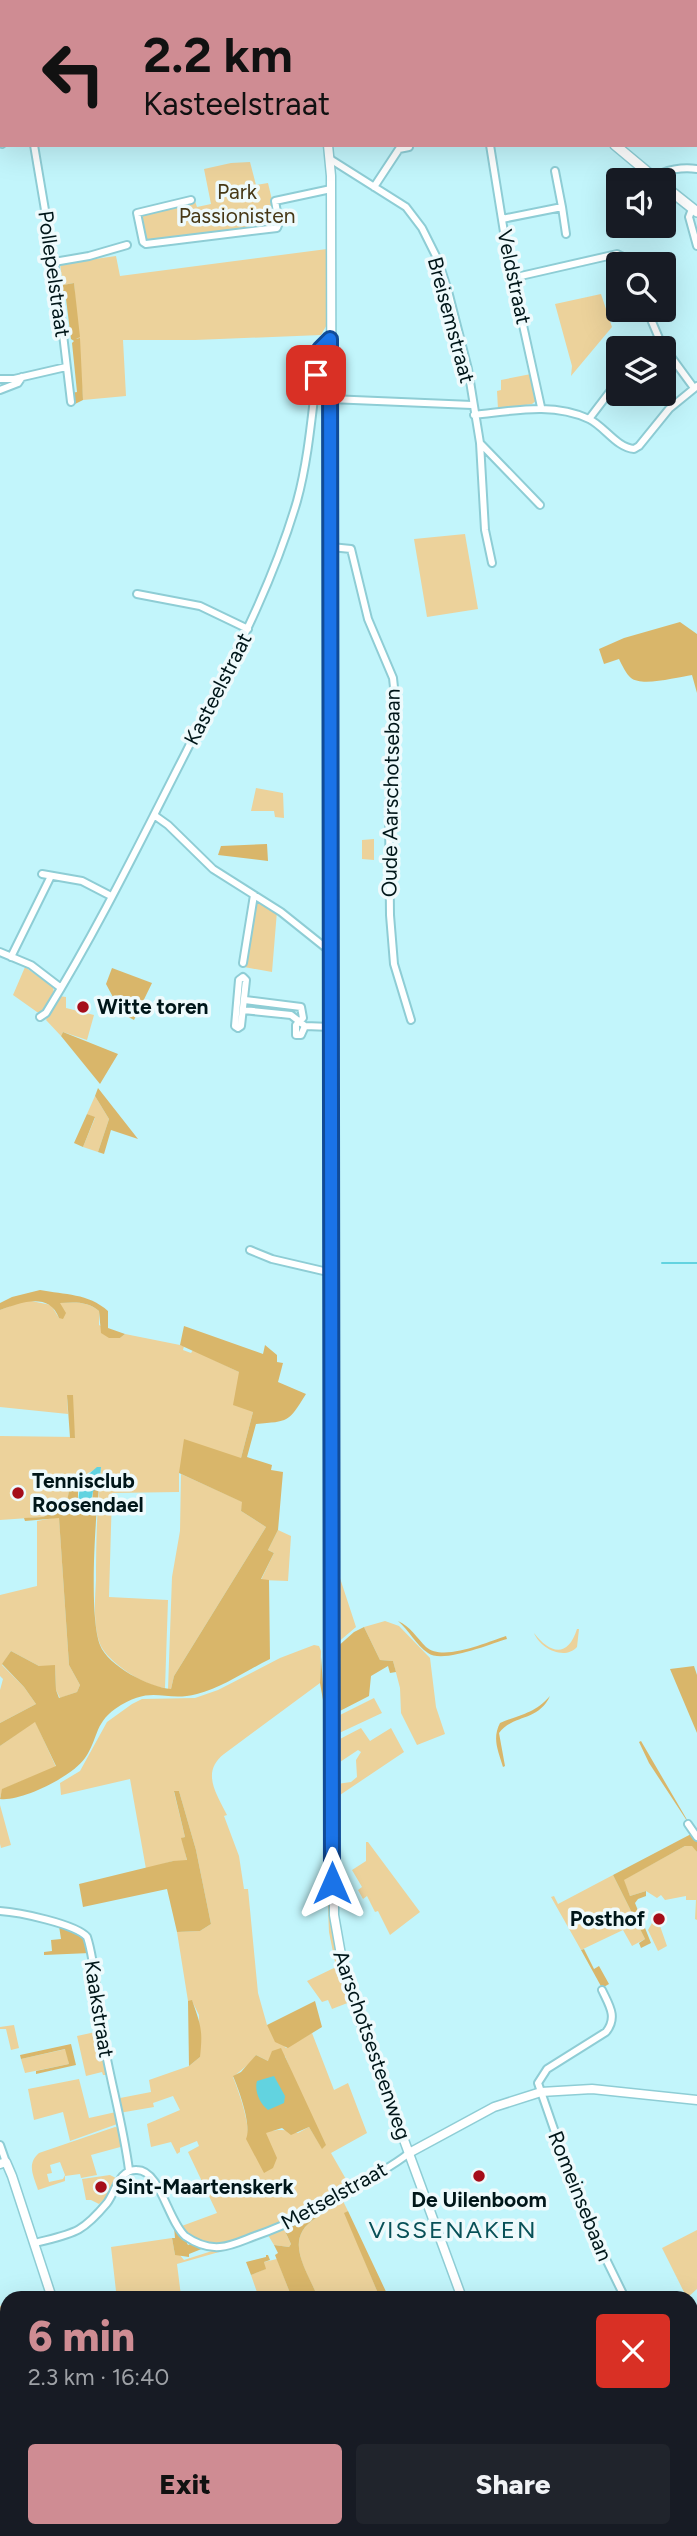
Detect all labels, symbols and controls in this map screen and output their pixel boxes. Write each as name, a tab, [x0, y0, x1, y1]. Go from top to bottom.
text: 2.2 km	[143, 25, 293, 84]
icon: left	[28, 28, 119, 119]
text: Kasteelstraat	[143, 85, 330, 123]
map controls	[606, 168, 676, 406]
button: sound	[606, 168, 676, 238]
park label: Park Passionisten	[179, 179, 295, 228]
street label: Pollepelstraat	[33, 209, 76, 339]
street label: Veldstraat	[492, 227, 537, 327]
button: search	[606, 252, 676, 322]
street label: Breisemstraat	[423, 254, 480, 386]
button: layers	[606, 336, 676, 406]
pin	[286, 345, 346, 405]
icon: arrive	[297, 356, 335, 394]
street label: Kasteelstraat	[179, 628, 257, 749]
street label: Oude Aarschotsebaan	[376, 689, 405, 897]
place label: Witte toren	[97, 994, 209, 1019]
marker: Witte toren	[75, 999, 91, 1015]
place label: Tennisclub Roosendael	[32, 1468, 144, 1517]
marker: Tennisclub Roosendael	[10, 1485, 26, 1501]
position arrow	[295, 1846, 369, 1920]
place label: Posthof	[570, 1906, 646, 1931]
marker: Posthof	[651, 1911, 667, 1927]
street label: Aarschotsesteenweg	[328, 1947, 417, 2143]
street label: Kaakstraat	[79, 1958, 120, 2060]
street label: Romeinsebaan	[543, 2127, 618, 2264]
street label: Metselstraat	[276, 2156, 391, 2235]
marker: De Uilenboom	[471, 2168, 487, 2184]
place label: Sint-Maartenskerk	[115, 2174, 294, 2199]
marker: Sint-Maartenskerk	[93, 2179, 109, 2195]
place label: De Uilenboom	[411, 2187, 547, 2212]
district label: VISSENAKEN	[368, 2215, 538, 2244]
text: 6 min	[28, 2311, 135, 2362]
button: close	[596, 2314, 670, 2388]
text: 2.3 km · 16:40	[28, 2363, 169, 2391]
button: Exit	[28, 2444, 342, 2524]
button: Share	[356, 2444, 670, 2524]

